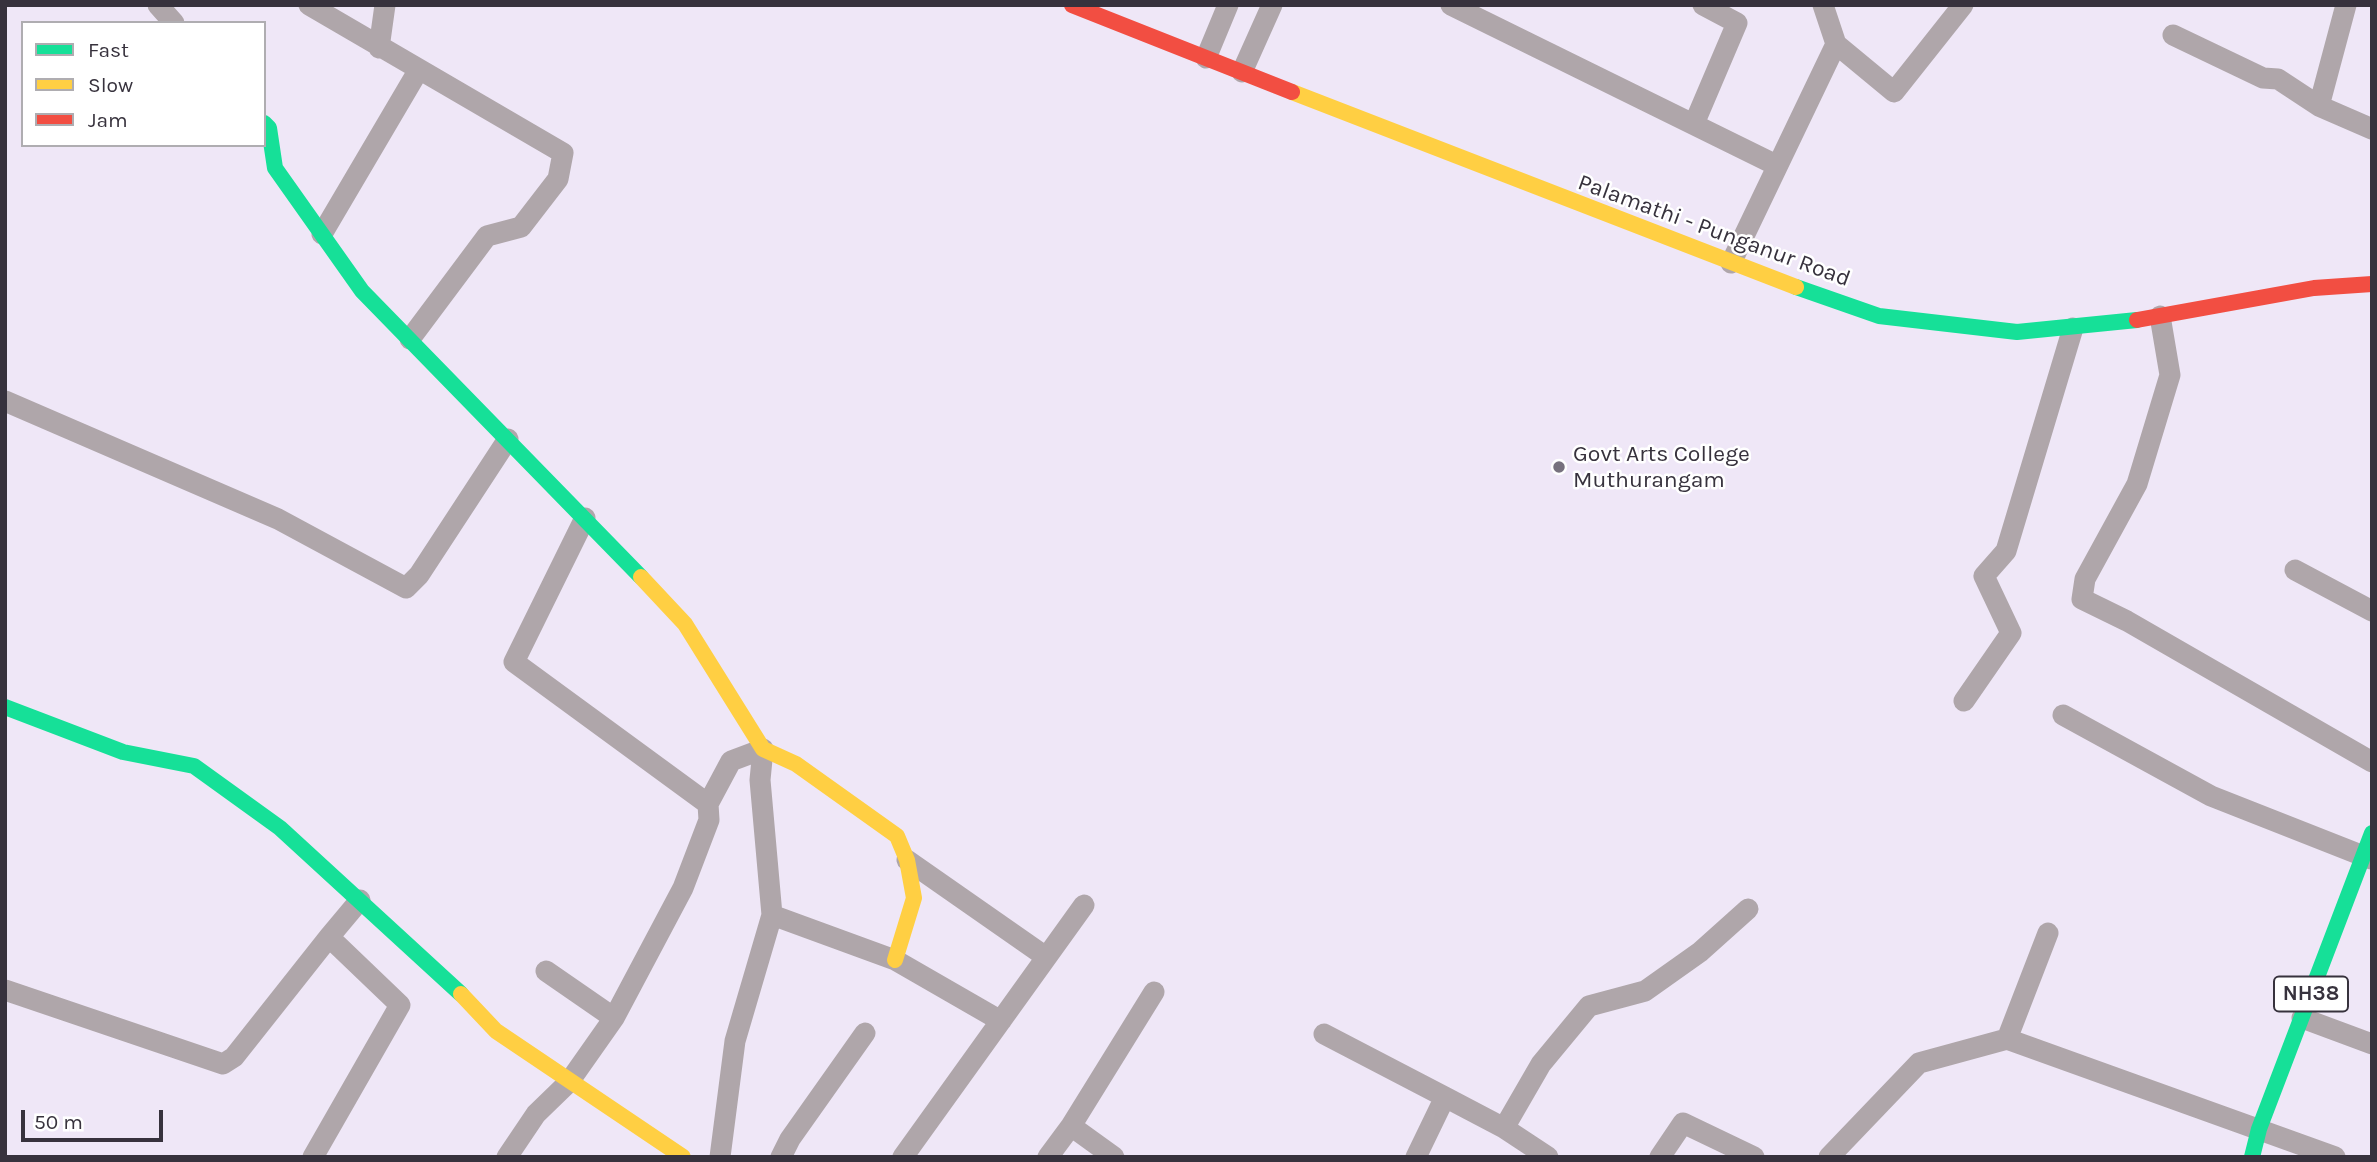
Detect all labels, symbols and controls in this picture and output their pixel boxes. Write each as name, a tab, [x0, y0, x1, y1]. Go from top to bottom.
legend	[21, 21, 266, 147]
text: Fast	[88, 38, 129, 62]
text: Slow	[88, 73, 133, 97]
text: Jam	[88, 108, 128, 132]
street label: Palamathi - Punganur Road	[1574, 169, 1854, 293]
place label: Govt Arts College Muthurangam	[1573, 440, 1750, 494]
marker: Govt Arts College Muthurangam	[1551, 459, 1567, 475]
road number: NH38	[2274, 976, 2348, 1012]
scale bar	[24, 1096, 166, 1140]
text: 50 m	[34, 1110, 83, 1134]

